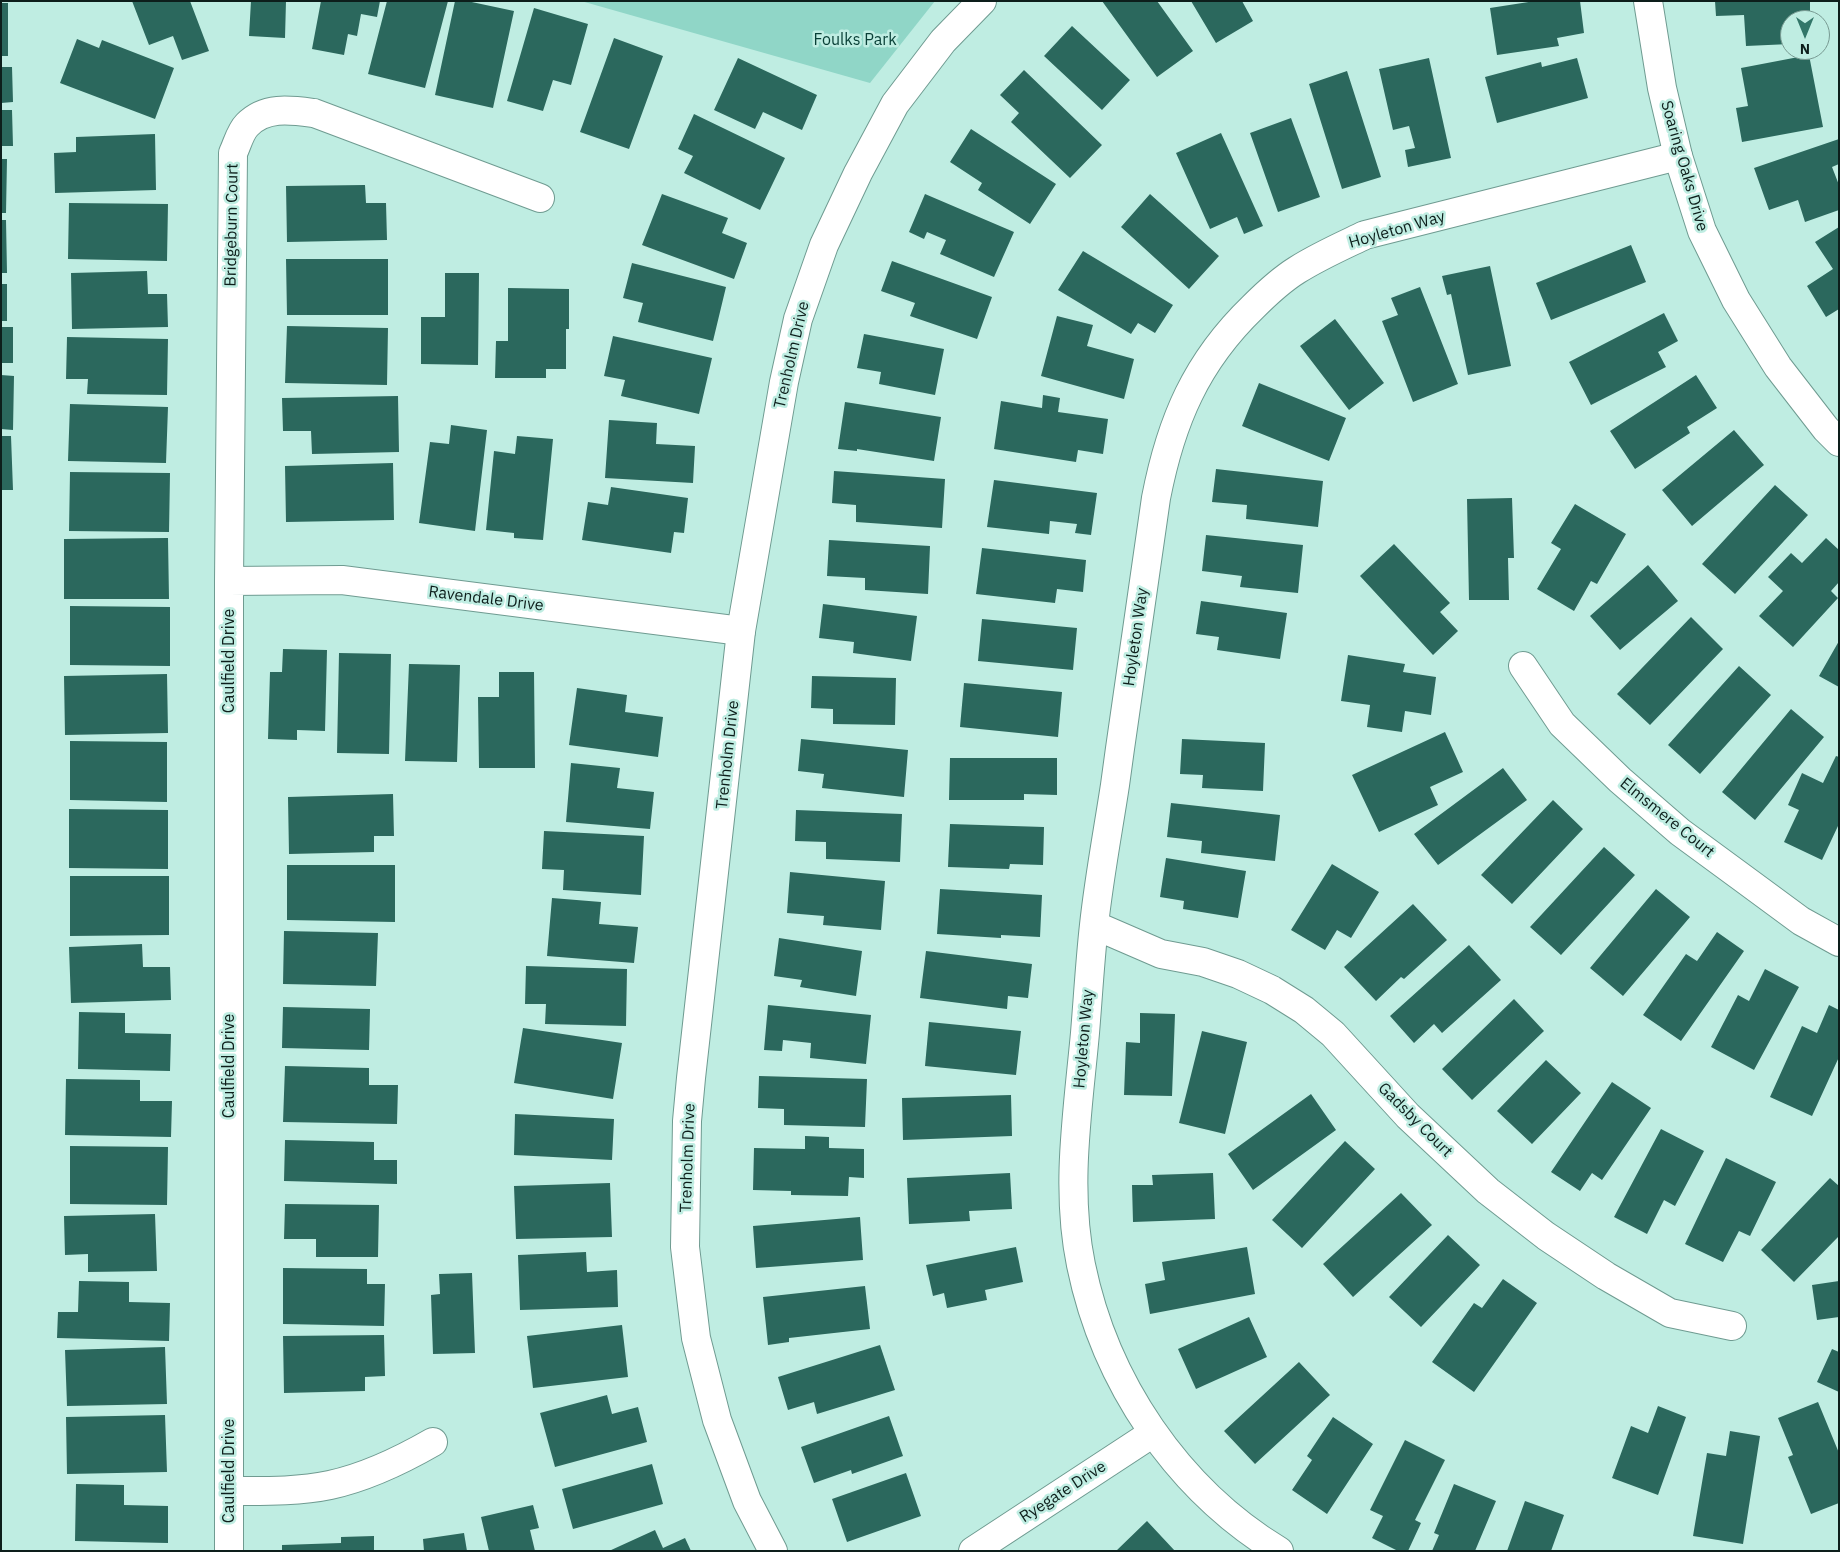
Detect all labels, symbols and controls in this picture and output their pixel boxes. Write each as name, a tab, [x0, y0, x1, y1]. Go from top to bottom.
north arrow	[1780, 10, 1830, 60]
park label: Foulks Park	[813, 30, 897, 50]
text: N	[1800, 40, 1810, 58]
street label: Soaring Oaks Drive	[1656, 99, 1712, 233]
street label: Bridgeburn Court	[221, 163, 243, 287]
street label: Hoyleton Way	[1347, 207, 1447, 253]
street label: Trenholm Drive	[770, 300, 814, 410]
street label: Ravendale Drive	[427, 582, 545, 616]
street label: Hoyleton Way	[1120, 587, 1152, 687]
street label: Caulfield Drive	[219, 609, 239, 713]
street label: Trenholm Drive	[713, 700, 743, 810]
street label: Elmsmere Court	[1616, 774, 1718, 862]
street label: Hoyleton Way	[1070, 989, 1098, 1089]
street label: Caulfield Drive	[219, 1014, 239, 1118]
street label: Gadsby Court	[1374, 1079, 1456, 1161]
street label: Trenholm Drive	[676, 1103, 700, 1213]
street label: Caulfield Drive	[219, 1419, 239, 1523]
street label: Ryegate Drive	[1016, 1457, 1110, 1527]

